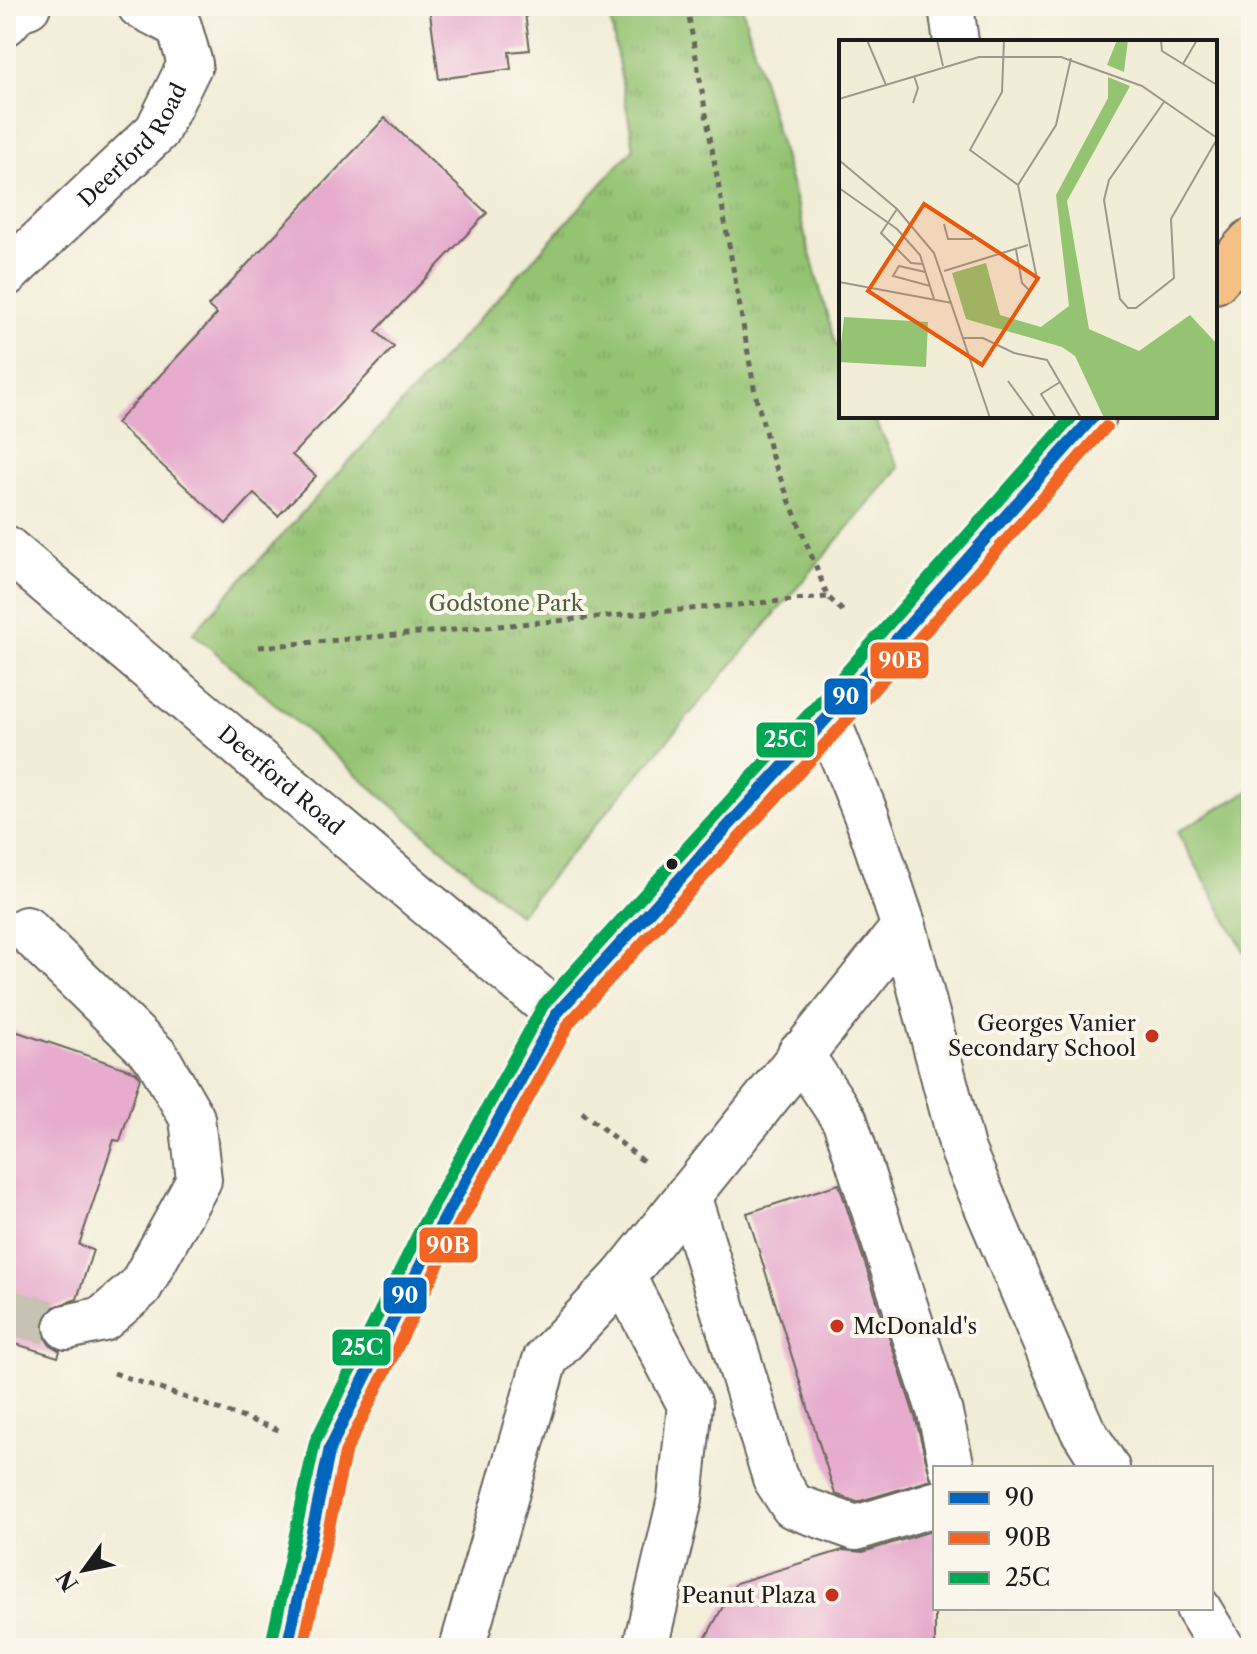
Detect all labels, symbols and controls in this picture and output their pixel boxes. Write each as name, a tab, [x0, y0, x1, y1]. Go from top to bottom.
inset map	[839, 40, 1217, 418]
street label: Deerford Road	[72, 79, 192, 212]
park label: Godstone Park	[428, 590, 585, 617]
line badge: 90B	[869, 641, 930, 680]
text: 90B	[878, 647, 922, 674]
line badge: 90	[823, 677, 869, 716]
text: 90	[832, 683, 860, 710]
street label: Deerford Road	[213, 720, 349, 841]
line badge: 25C	[755, 721, 816, 759]
text: 25C	[764, 726, 806, 753]
unlabelled marker	[664, 856, 680, 872]
place label: Georges Vanier Secondary School	[948, 1010, 1136, 1062]
marker: Georges Vanier Secondary School	[1143, 1027, 1161, 1045]
line badge: 90B	[418, 1226, 479, 1264]
text: 90B	[426, 1232, 470, 1259]
line badge: 90	[382, 1276, 428, 1315]
text: 90	[391, 1282, 419, 1309]
place label: McDonald's	[853, 1313, 977, 1340]
marker: McDonald's	[828, 1317, 846, 1335]
line badge: 25C	[331, 1328, 392, 1367]
text: 25C	[341, 1334, 383, 1361]
legend	[933, 1466, 1213, 1610]
text: 90	[1005, 1483, 1034, 1512]
text: 90B	[1005, 1523, 1051, 1552]
north arrow	[44, 1530, 124, 1610]
text: 25C	[1005, 1563, 1050, 1592]
text: N	[51, 1565, 84, 1596]
place label: Peanut Plaza	[682, 1582, 816, 1609]
marker: Peanut Plaza	[823, 1586, 841, 1604]

